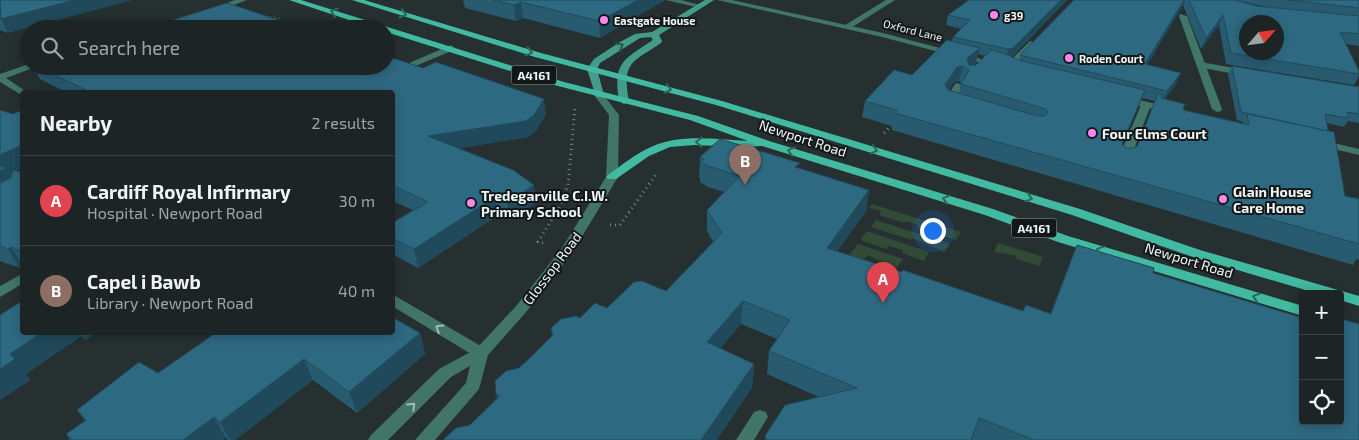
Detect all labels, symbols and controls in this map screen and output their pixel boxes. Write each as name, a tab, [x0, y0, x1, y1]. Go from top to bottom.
one-way arrow	[330, 8, 338, 18]
one-way arrow	[398, 9, 406, 19]
marker: g39	[988, 9, 1000, 21]
place label: g39	[1004, 9, 1023, 22]
marker: Eastgate House	[598, 14, 610, 26]
place label: Eastgate House	[614, 14, 695, 27]
north arrow	[1239, 15, 1284, 60]
street label: Oxford Lane	[882, 16, 944, 44]
search box	[20, 20, 395, 75]
icon: search	[38, 34, 66, 62]
text: Search here	[78, 36, 180, 59]
one-way arrow	[614, 42, 623, 52]
one-way arrow	[525, 46, 533, 56]
marker: Roden Court	[1063, 52, 1075, 64]
place label: Roden Court	[1079, 52, 1143, 65]
road number: A4161	[512, 66, 556, 84]
one-way arrow	[663, 83, 672, 94]
text: Nearby	[40, 110, 112, 135]
text: 2 results	[312, 113, 375, 132]
street label: Newport Road	[757, 116, 849, 160]
place label: Four Elms Court	[1102, 125, 1207, 142]
marker: Four Elms Court	[1086, 127, 1098, 139]
one-way arrow	[695, 137, 702, 147]
pin: B	[729, 144, 761, 185]
one-way arrow	[869, 145, 878, 155]
one-way arrow	[787, 147, 796, 157]
text: Cardiff Royal Infirmary	[87, 180, 291, 203]
place label: Glain House Care Home	[1233, 183, 1312, 216]
place label: Tredegarville C.I.W. Primary School	[481, 187, 608, 220]
text: A	[51, 191, 61, 210]
text: 30 m	[339, 191, 375, 210]
one-way arrow	[1025, 193, 1033, 203]
marker: Glain House Care Home	[1217, 193, 1229, 205]
one-way arrow	[943, 194, 951, 204]
marker: Tredegarville C.I.W. Primary School	[465, 197, 477, 209]
text: Hospital · Newport Road	[87, 203, 263, 222]
your location	[920, 218, 946, 244]
road number: A4161	[1012, 218, 1056, 238]
street label: Glossop Road	[519, 228, 585, 308]
street label: Newport Road	[1143, 239, 1235, 281]
one-way arrow	[1097, 245, 1105, 255]
pin: A	[867, 262, 899, 303]
text: Capel i Bawb	[87, 270, 201, 293]
text: B	[51, 281, 61, 300]
text: 40 m	[338, 281, 375, 300]
map controls	[1299, 290, 1344, 425]
button: +	[1299, 290, 1344, 335]
one-way arrow	[1252, 292, 1261, 302]
text: Library · Newport Road	[87, 293, 253, 312]
one-way arrow	[436, 325, 445, 335]
button: −	[1299, 335, 1344, 380]
button: locate	[1299, 380, 1344, 425]
one-way arrow	[406, 403, 415, 412]

